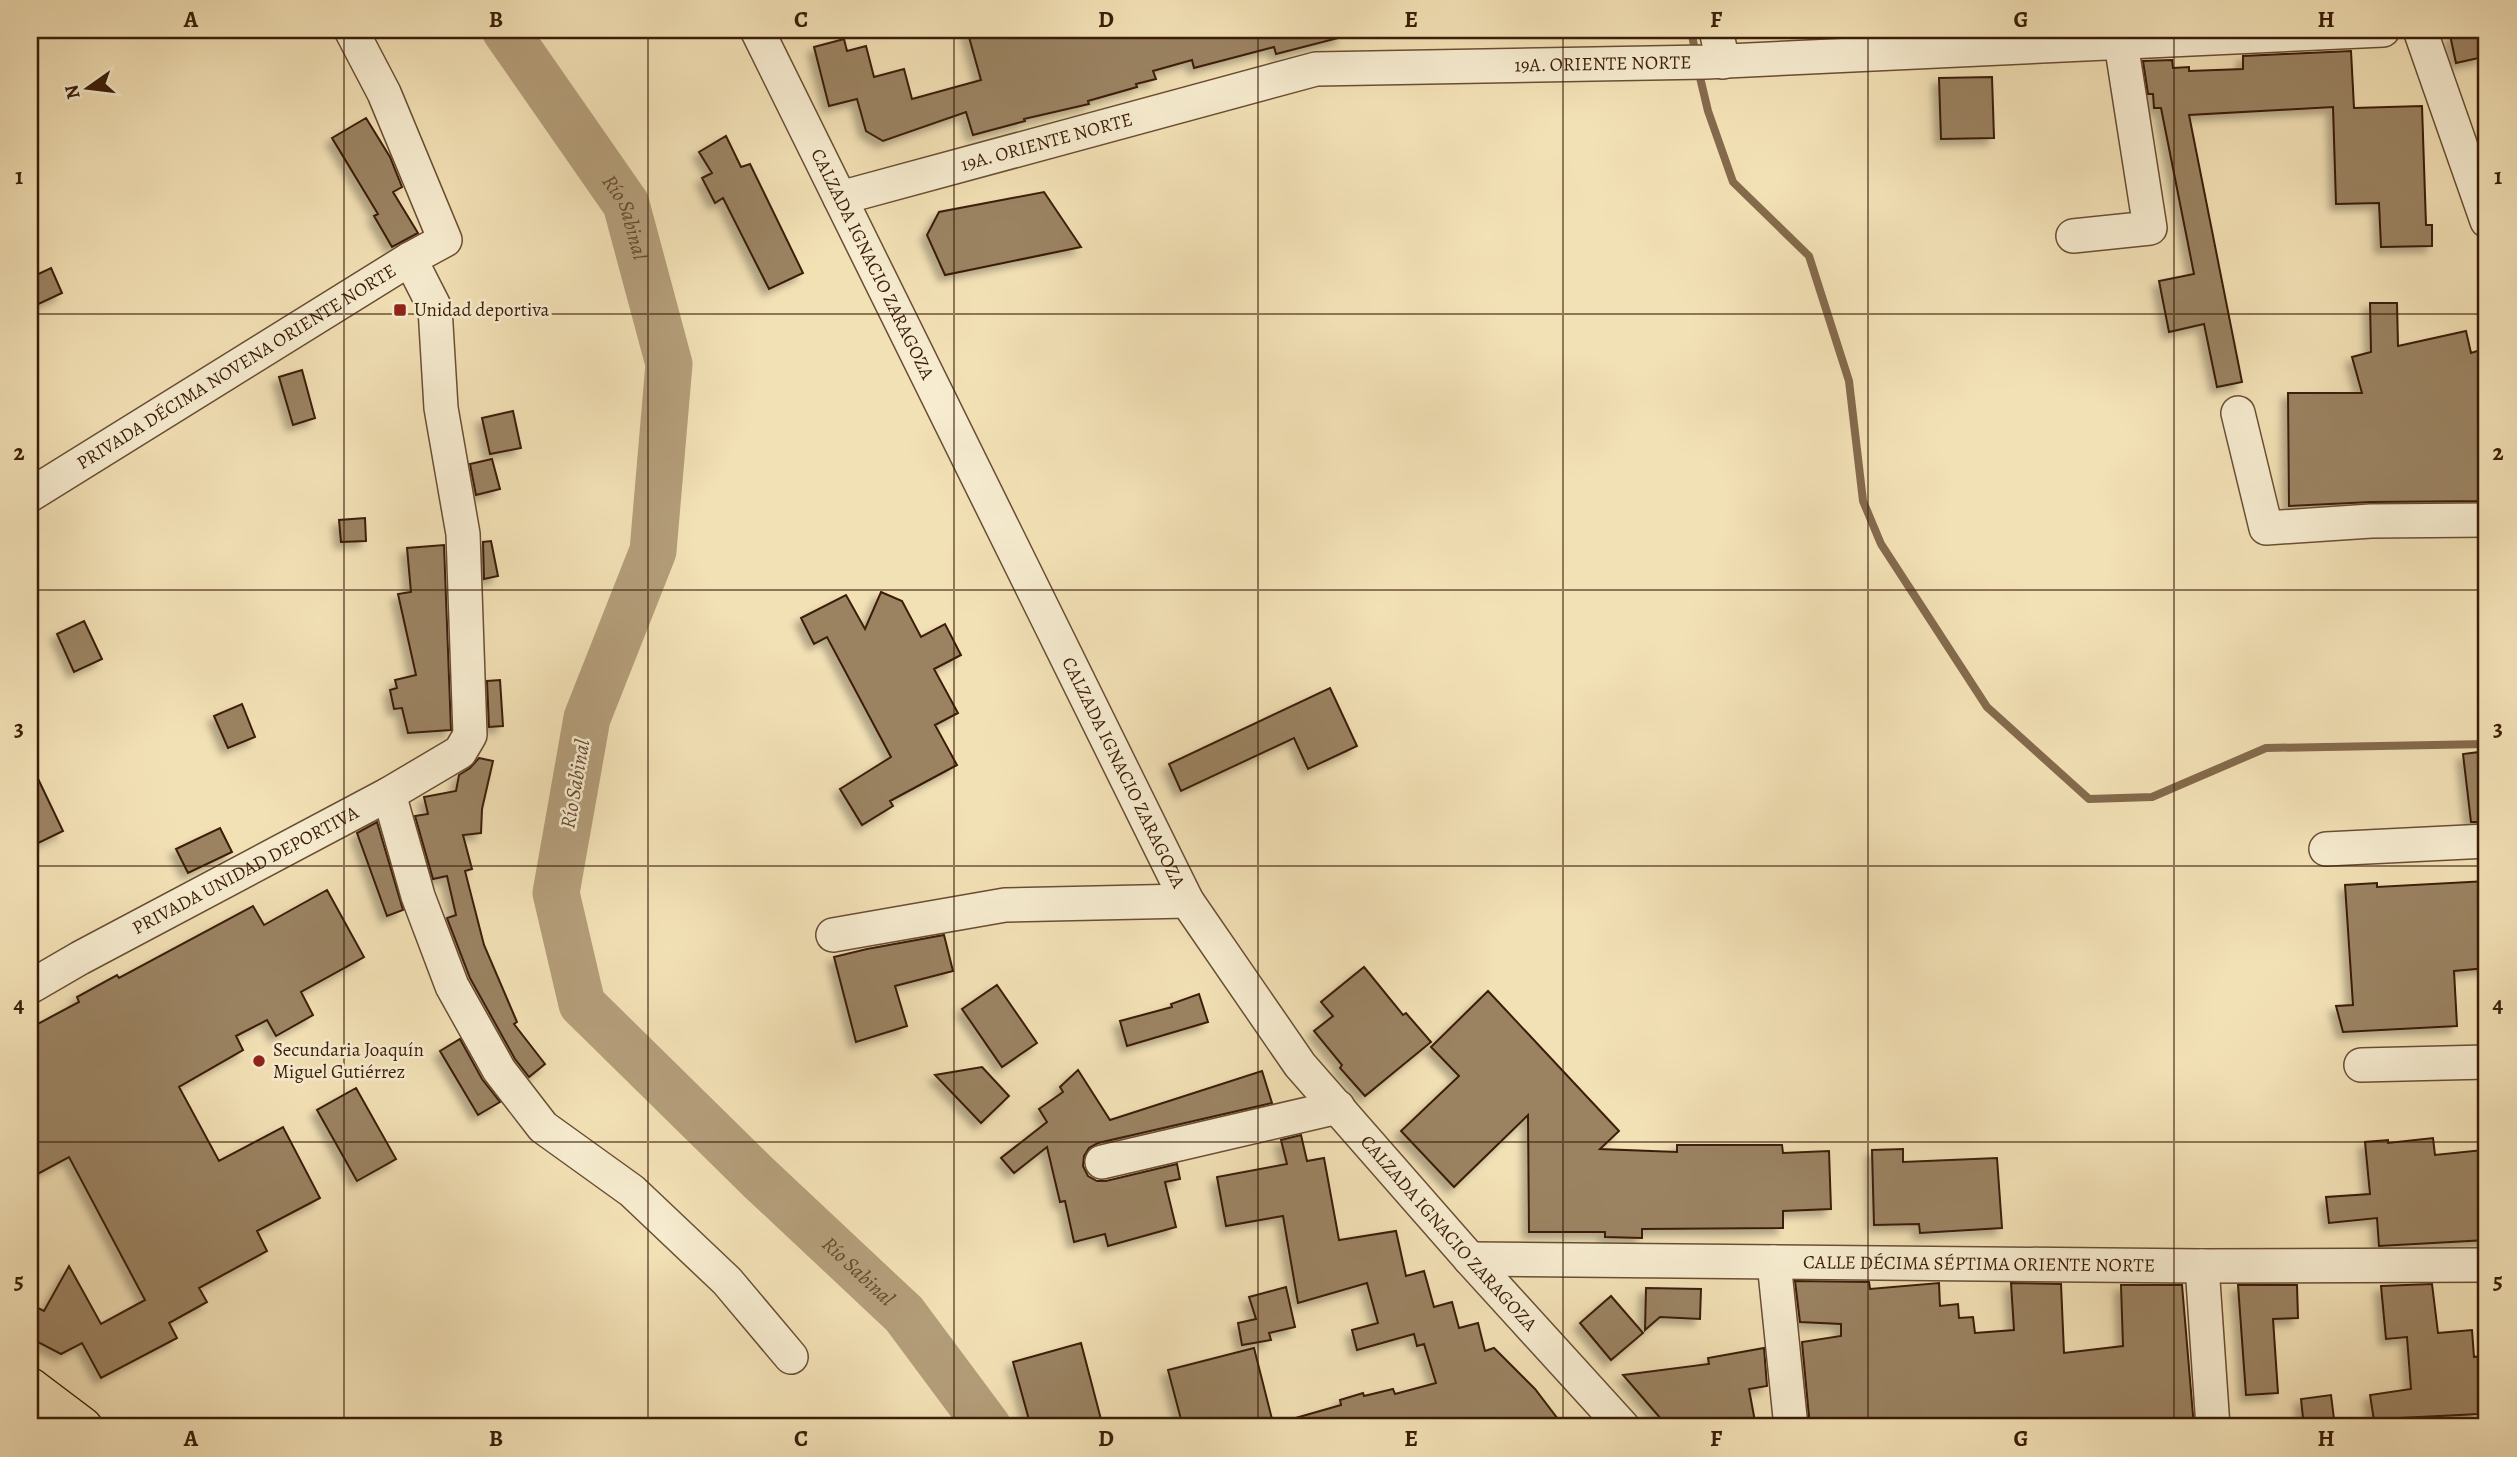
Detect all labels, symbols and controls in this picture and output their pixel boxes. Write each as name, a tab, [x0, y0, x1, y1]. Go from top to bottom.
text: A	[183, 4, 199, 35]
text: B	[489, 4, 503, 35]
text: C	[794, 4, 808, 35]
text: D	[1098, 4, 1114, 35]
text: E	[1404, 4, 1418, 35]
text: F	[1710, 4, 1723, 35]
text: G	[2013, 4, 2029, 35]
text: H	[2317, 4, 2335, 35]
street label: 19A. ORIENTE NORTE	[1514, 49, 1692, 78]
north arrow	[52, 52, 122, 122]
text: N	[58, 82, 87, 102]
street label: 19A. ORIENTE NORTE	[958, 106, 1135, 178]
street label: CALZADA IGNACIO ZARAGOZA	[805, 144, 941, 385]
text: 1	[15, 161, 23, 192]
text: 1	[2494, 161, 2502, 192]
water label: Río Sabinal	[596, 169, 655, 264]
street label: PRIVADA DÉCIMA NOVENA ORIENTE NORTE	[72, 258, 401, 476]
place label: Unidad deportiva	[414, 297, 550, 323]
marker: Unidad deportiva	[392, 302, 408, 318]
text: 2	[13, 437, 25, 468]
text: 2	[2492, 437, 2504, 468]
street label: CALZADA IGNACIO ZARAGOZA	[1056, 653, 1192, 893]
text: 3	[14, 713, 24, 744]
text: 3	[2493, 713, 2503, 744]
water label: Río Sabinal	[553, 737, 597, 831]
street label: PRIVADA UNIDAD DEPORTIVA	[128, 799, 364, 941]
text: 4	[14, 989, 25, 1020]
text: 4	[2493, 989, 2504, 1020]
place label: Secundaria Joaquín Miguel Gutiérrez	[273, 1037, 424, 1085]
marker: Secundaria Joaquín Miguel Gutiérrez	[251, 1053, 267, 1069]
street label: CALZADA IGNACIO ZARAGOZA	[1354, 1130, 1543, 1338]
water label: Río Sabinal	[816, 1230, 901, 1313]
street label: CALLE DÉCIMA SÉPTIMA ORIENTE NORTE	[1803, 1249, 2155, 1279]
text: 5	[14, 1265, 24, 1296]
text: 5	[2493, 1265, 2503, 1296]
text: A	[183, 1423, 199, 1454]
text: B	[489, 1423, 503, 1454]
text: C	[794, 1423, 808, 1454]
text: D	[1098, 1423, 1114, 1454]
text: E	[1404, 1423, 1418, 1454]
text: F	[1710, 1423, 1723, 1454]
text: G	[2013, 1423, 2029, 1454]
text: H	[2317, 1423, 2335, 1454]

